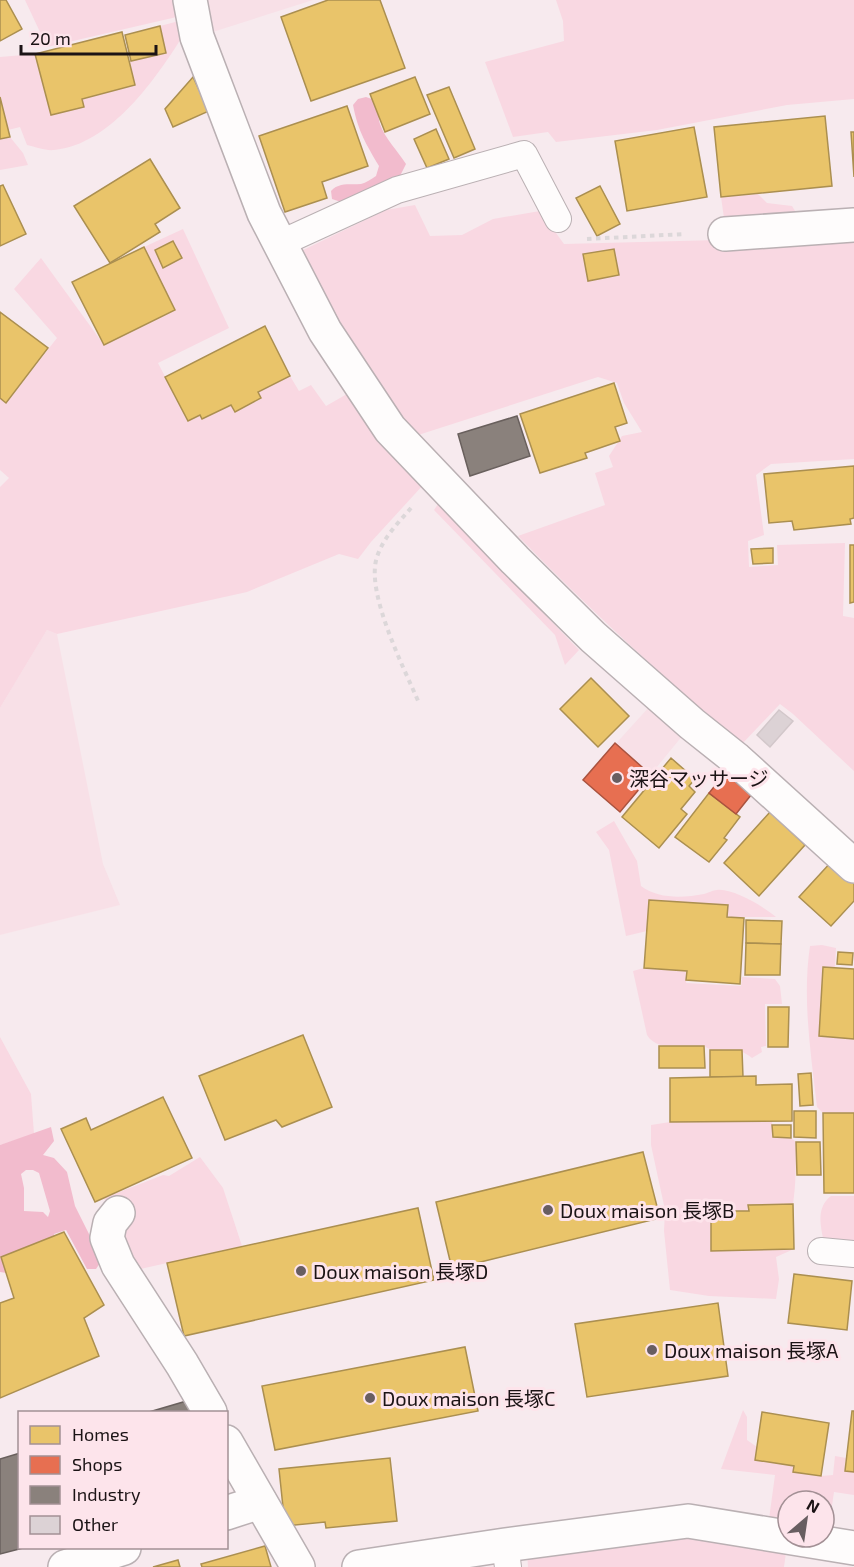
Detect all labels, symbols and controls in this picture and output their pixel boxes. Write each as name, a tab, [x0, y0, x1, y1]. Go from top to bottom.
scale bar	[21, 18, 156, 56]
text: 20 m	[30, 27, 71, 49]
place label: 深谷マッサージ	[629, 766, 769, 790]
marker: 深谷マッサージ	[610, 771, 624, 785]
place label: Doux maison 長塚B	[560, 1198, 735, 1222]
marker: Doux maison 長塚B	[541, 1203, 555, 1217]
place label: Doux maison 長塚D	[313, 1259, 488, 1283]
marker: Doux maison 長塚D	[294, 1264, 308, 1278]
place label: Doux maison 長塚A	[664, 1338, 839, 1362]
marker: Doux maison 長塚A	[645, 1343, 659, 1357]
place label: Doux maison 長塚C	[382, 1386, 556, 1410]
marker: Doux maison 長塚C	[363, 1391, 377, 1405]
legend	[18, 1411, 228, 1549]
text: Homes	[72, 1423, 129, 1445]
text: Shops	[72, 1453, 122, 1475]
text: Industry	[72, 1483, 141, 1505]
north arrow	[776, 1489, 836, 1549]
text: N	[804, 1494, 823, 1517]
text: Other	[72, 1513, 118, 1535]

